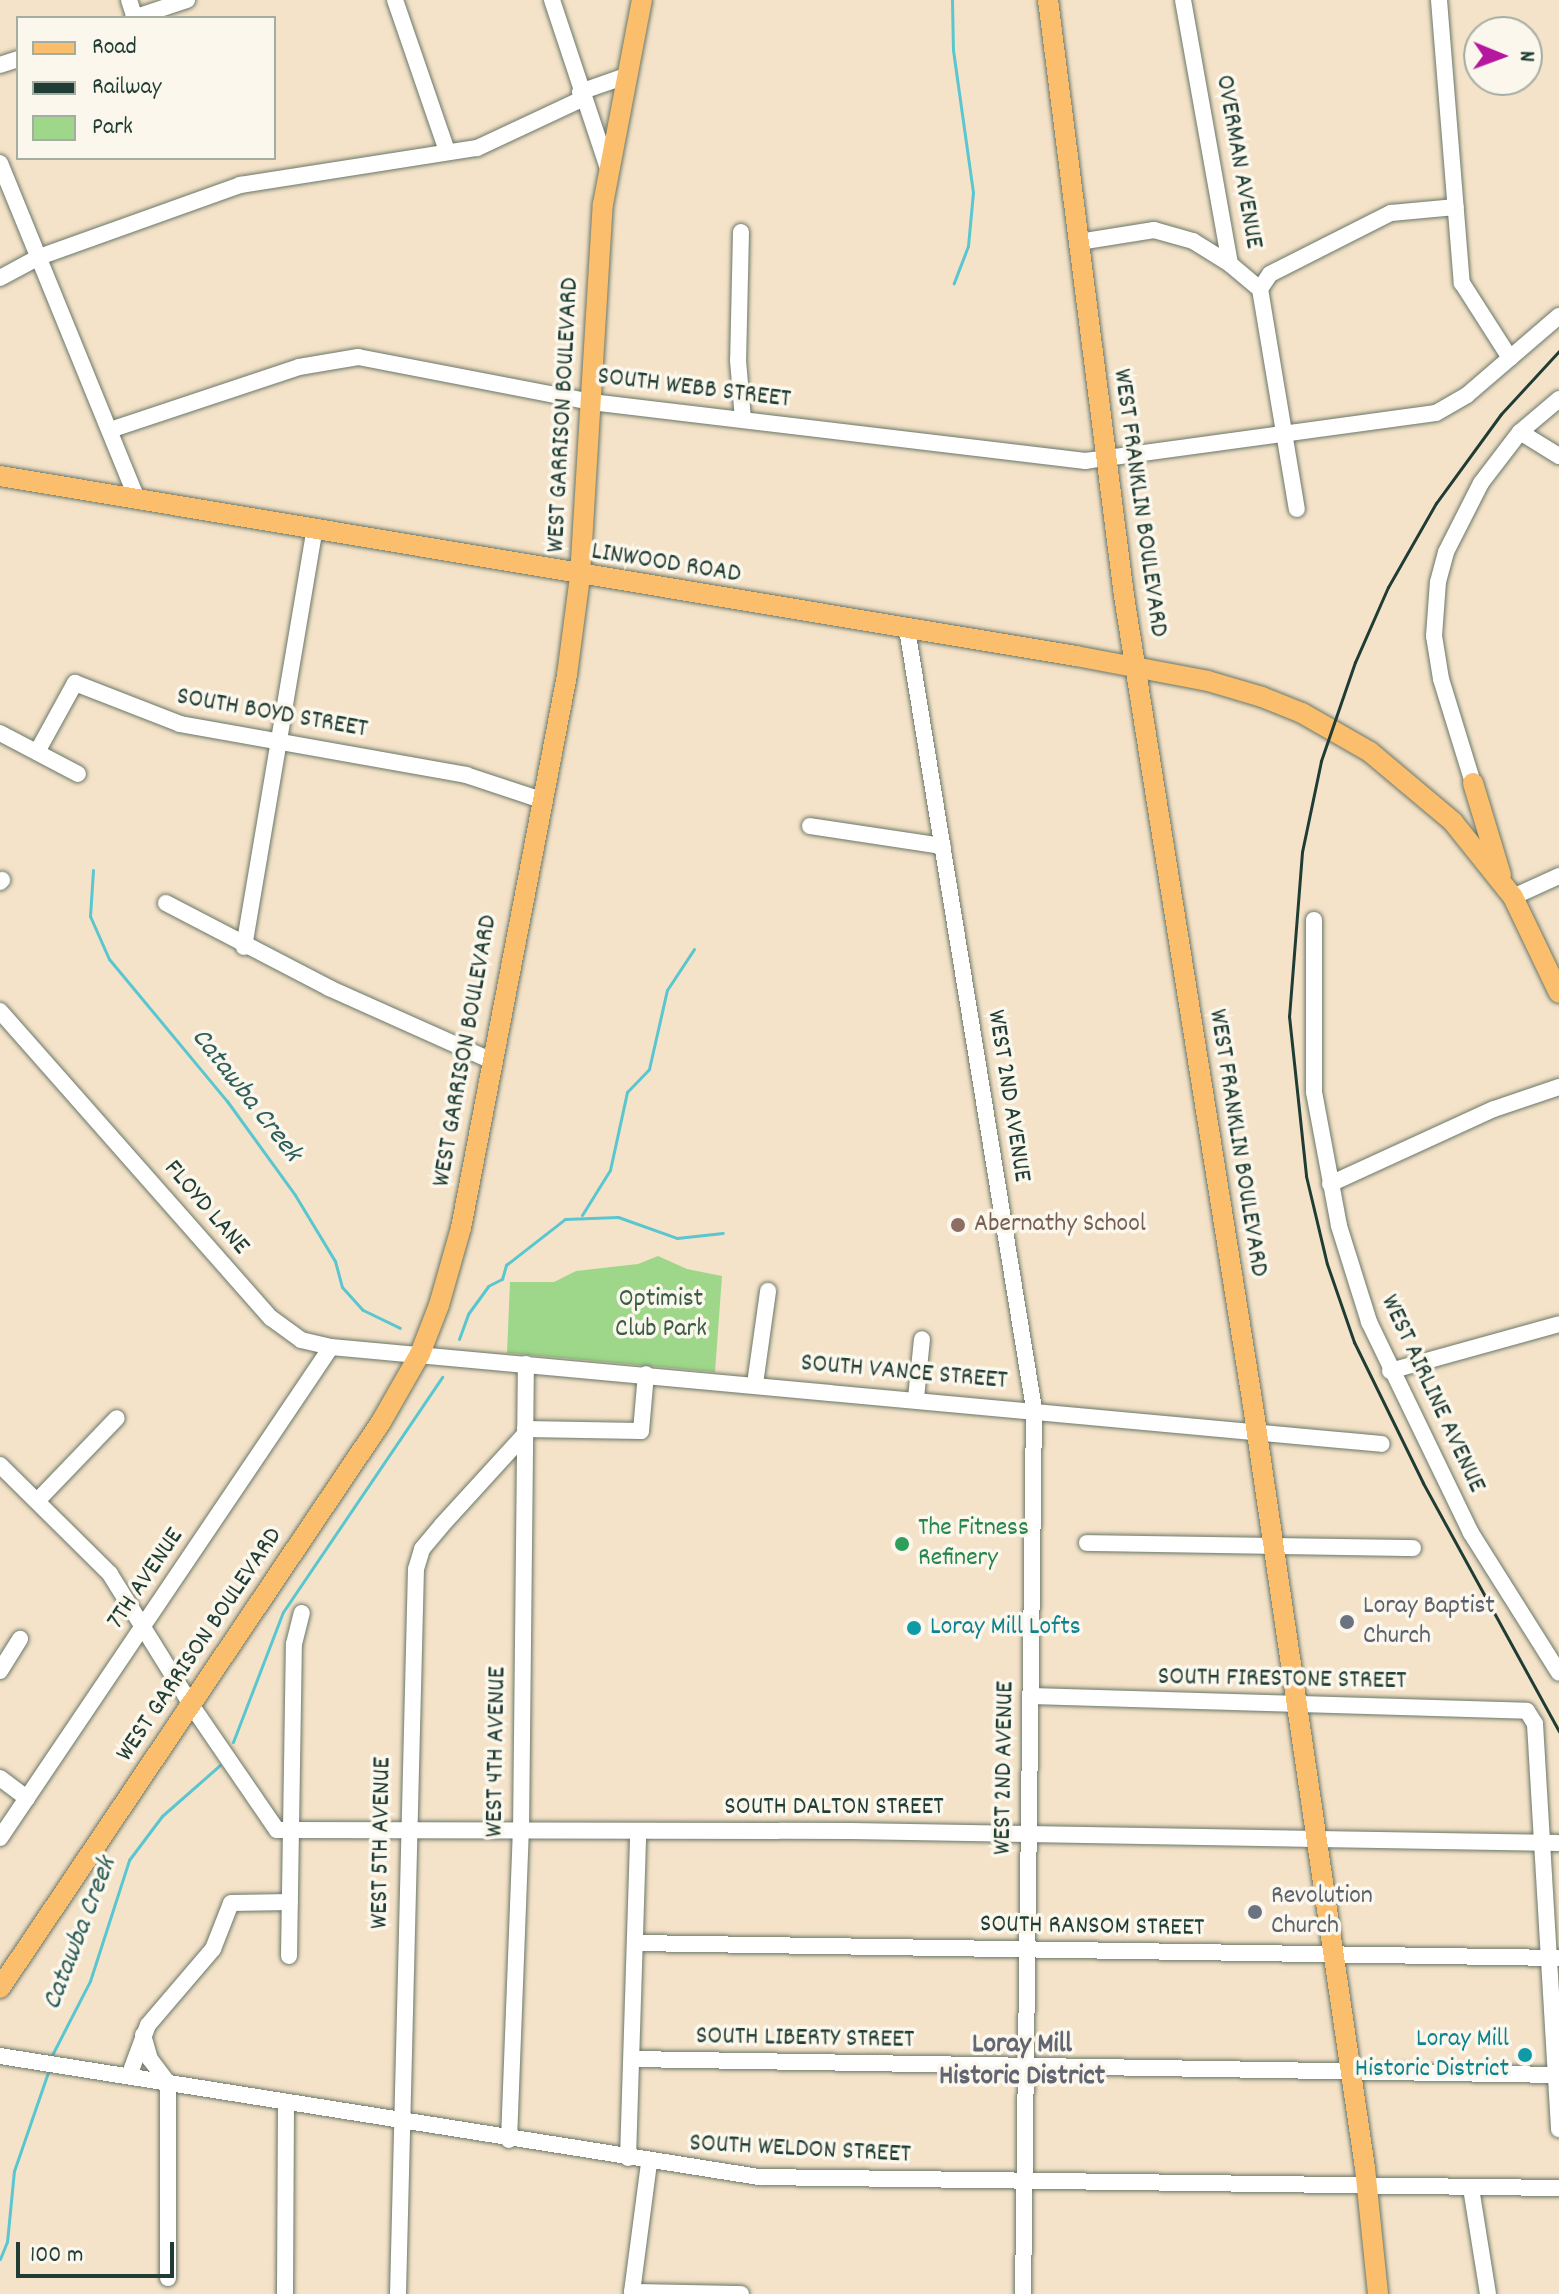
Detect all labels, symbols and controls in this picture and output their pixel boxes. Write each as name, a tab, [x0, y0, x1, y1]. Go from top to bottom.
legend	[16, 16, 276, 160]
north arrow	[1463, 16, 1543, 96]
text: Road	[92, 31, 137, 65]
text: N	[1510, 51, 1541, 62]
text: Railway	[92, 71, 161, 105]
street label: OVERMAN AVENUE	[1207, 73, 1269, 251]
text: Park	[92, 111, 133, 145]
street label: WEST GARRISON BOULEVARD	[541, 277, 587, 553]
street label: SOUTH WEBB STREET	[596, 362, 792, 416]
street label: WEST FRANKLIN BOULEVARD	[1105, 367, 1173, 639]
street label: LINWOOD ROAD	[589, 537, 743, 591]
street label: SOUTH BOYD STREET	[174, 682, 370, 746]
street label: WEST GARRISON BOULEVARD	[427, 913, 505, 1189]
street label: WEST FRANKLIN BOULEVARD	[1200, 1007, 1274, 1279]
street label: WEST 2ND AVENUE	[979, 1008, 1037, 1184]
water label: Catawba Creek	[182, 1022, 308, 1170]
street label: FLOYD LANE	[156, 1154, 256, 1262]
place label: Abernathy School	[974, 1209, 1146, 1241]
marker: Abernathy School	[949, 1216, 967, 1234]
park label: Optimist Club Park	[615, 1284, 707, 1346]
street label: WEST AIRLINE AVENUE	[1373, 1290, 1491, 1498]
street label: SOUTH VANCE STREET	[799, 1348, 1009, 1398]
place label: The Fitness Refinery	[918, 1513, 1029, 1574]
street label: 7TH AVENUE	[101, 1522, 191, 1636]
street label: WEST GARRISON BOULEVARD	[110, 1522, 290, 1768]
marker: The Fitness Refinery	[893, 1535, 911, 1553]
place label: Loray Baptist Church	[1363, 1591, 1495, 1652]
place label: Loray Mill Lofts	[930, 1612, 1081, 1644]
marker: Loray Baptist Church	[1338, 1613, 1356, 1631]
marker: Loray Mill Lofts	[905, 1619, 923, 1637]
street label: SOUTH FIRESTONE STREET	[1157, 1662, 1407, 1698]
street label: WEST 4TH AVENUE	[480, 1666, 514, 1838]
street label: WEST 2ND AVENUE	[988, 1681, 1022, 1855]
street label: WEST 5TH AVENUE	[365, 1757, 399, 1929]
street label: SOUTH DALTON STREET	[724, 1792, 944, 1824]
water label: Catawba Creek	[37, 1853, 125, 2015]
place label: Revolution Church	[1271, 1881, 1373, 1942]
marker: Revolution Church	[1246, 1903, 1264, 1921]
street label: SOUTH RANSOM STREET	[980, 1909, 1204, 1945]
street label: SOUTH LIBERTY STREET	[696, 2021, 914, 2057]
place label: Loray Mill Historic District	[1355, 2024, 1509, 2086]
district label: Loray Mill Historic District	[939, 2029, 1105, 2095]
marker: Loray Mill Historic District	[1516, 2046, 1534, 2064]
street label: SOUTH WELDON STREET	[689, 2129, 911, 2171]
scale bar	[20, 2226, 178, 2276]
text: 100 m	[30, 2239, 83, 2273]

